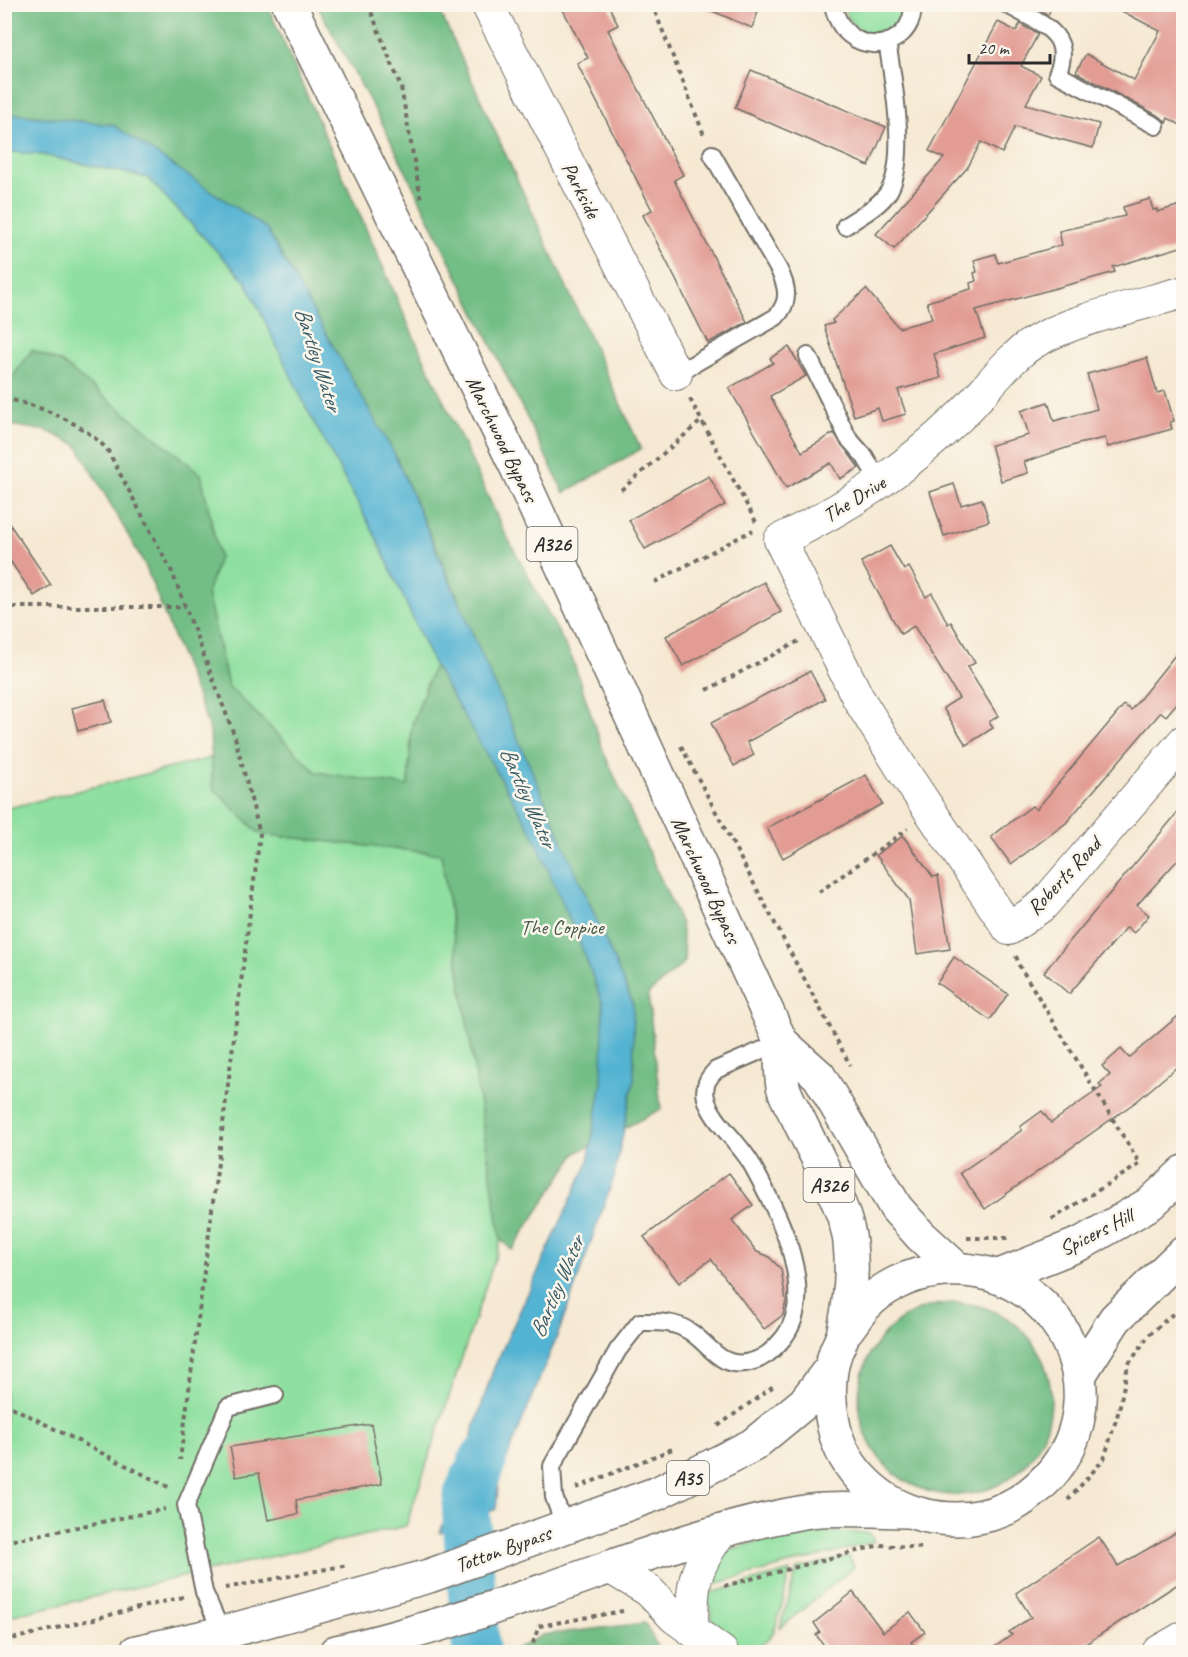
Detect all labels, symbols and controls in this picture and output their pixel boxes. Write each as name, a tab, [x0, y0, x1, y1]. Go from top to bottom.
scale bar	[969, 27, 1050, 65]
text: 20 m	[978, 37, 1011, 59]
street label: Parkside	[556, 158, 607, 223]
water label: Bartley Water	[288, 304, 349, 418]
street label: Marchwood Bypass	[460, 372, 545, 508]
street label: The Drive	[818, 469, 891, 528]
road number: A326	[526, 527, 578, 561]
water label: Bartley Water	[493, 742, 564, 855]
street label: Marchwood Bypass	[665, 812, 748, 949]
street label: Roberts Road	[1021, 829, 1109, 920]
park label: The Coppice	[520, 914, 606, 940]
road number: A326	[804, 1168, 854, 1202]
street label: Spicers Hill	[1055, 1201, 1140, 1261]
water label: Bartley Water	[523, 1228, 592, 1342]
road number: A35	[667, 1461, 709, 1495]
street label: Totton Bypass	[452, 1519, 556, 1578]

